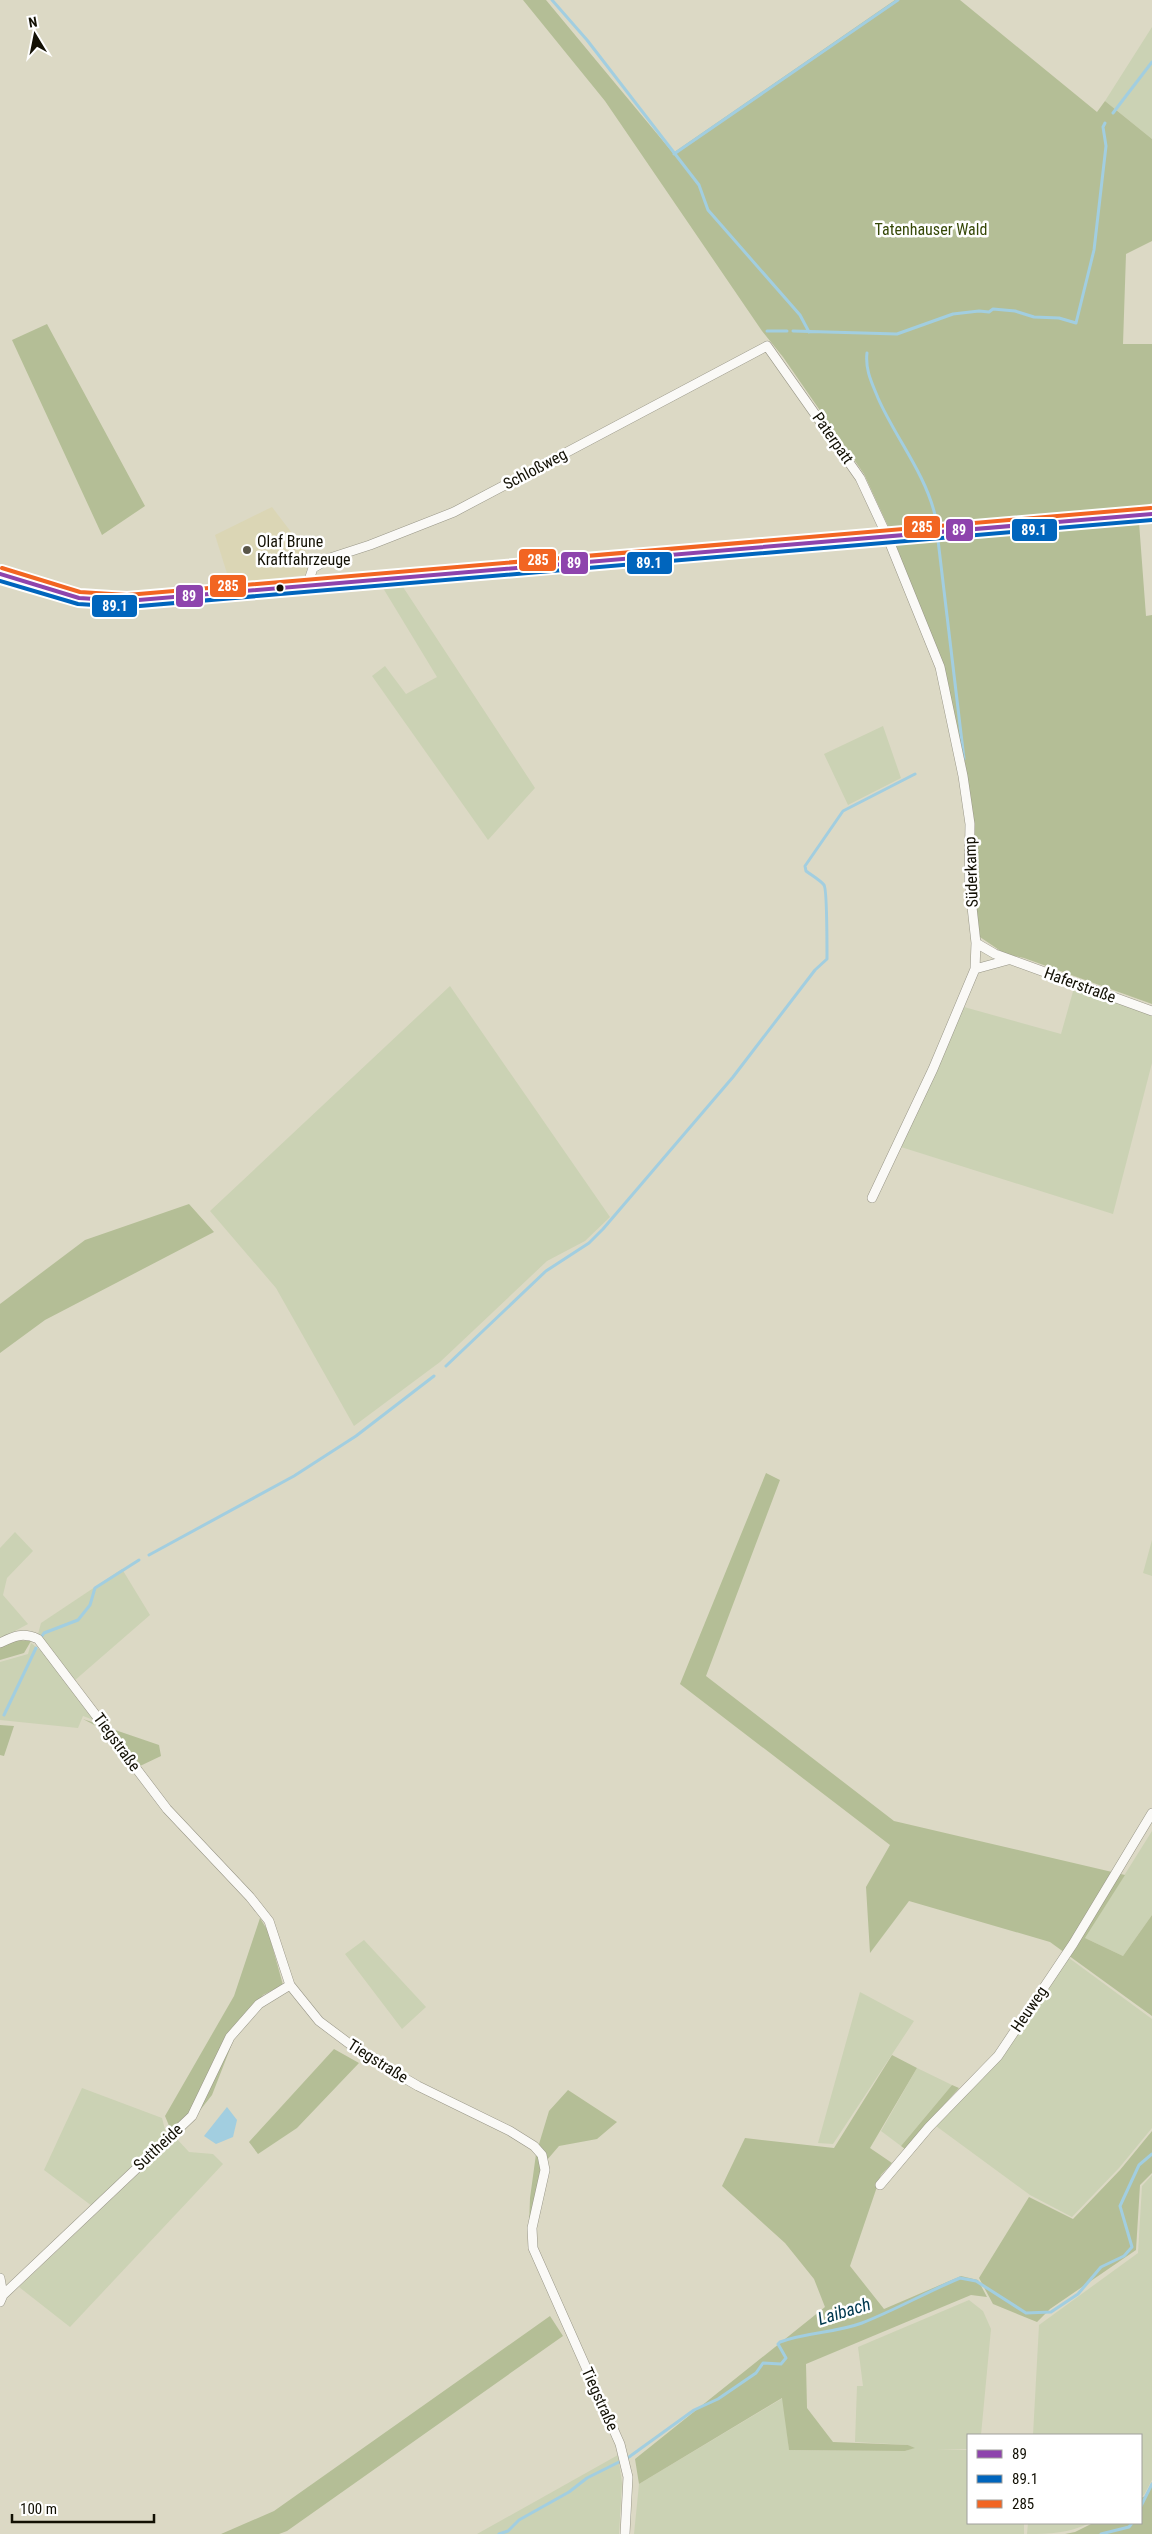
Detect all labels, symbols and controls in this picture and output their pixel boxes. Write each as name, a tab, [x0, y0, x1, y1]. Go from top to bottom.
north arrow	[10, 10, 60, 60]
text: N	[27, 14, 38, 31]
park label: Tatenhauser Wald	[875, 220, 987, 239]
street label: Paterpatt	[808, 409, 858, 468]
street label: Schloßweg	[500, 444, 570, 494]
line badge: 285	[903, 515, 941, 539]
line badge: 89	[945, 518, 974, 542]
line badge: 89.1	[1011, 518, 1058, 542]
text: 285	[911, 519, 933, 535]
text: 89	[952, 522, 966, 538]
text: 89.1	[1021, 522, 1047, 538]
place label: Olaf Brune Kraftfahrzeuge	[257, 532, 351, 569]
marker: Olaf Brune Kraftfahrzeuge	[241, 544, 253, 556]
line badge: 285	[518, 548, 557, 572]
line badge: 89	[560, 551, 589, 575]
line badge: 89.1	[626, 551, 673, 575]
text: 285	[527, 552, 549, 568]
text: 89	[567, 555, 581, 571]
text: 89.1	[636, 555, 662, 571]
line badge: 285	[209, 574, 247, 598]
text: 285	[217, 578, 239, 594]
unlabelled marker	[275, 583, 285, 593]
line badge: 89	[175, 584, 204, 608]
text: 89	[182, 588, 196, 604]
line badge: 89.1	[91, 594, 138, 618]
text: 89.1	[102, 598, 128, 614]
street label: Süderkamp	[960, 836, 982, 908]
street label: Haferstraße	[1042, 963, 1118, 1007]
street label: Tiegstraße	[89, 1709, 145, 1775]
street label: Heuweg	[1007, 1983, 1051, 2035]
street label: Tiegstraße	[344, 2035, 412, 2087]
street label: Suttheide	[130, 2120, 186, 2174]
water label: Laibach	[815, 2293, 873, 2329]
street label: Tiegstraße	[578, 2364, 622, 2434]
legend	[967, 2434, 1142, 2524]
text: 89	[1012, 2445, 1027, 2463]
text: 89.1	[1012, 2470, 1038, 2488]
scale bar	[12, 2492, 155, 2524]
text: 285	[1012, 2495, 1034, 2513]
text: 100 m	[20, 2500, 57, 2518]

